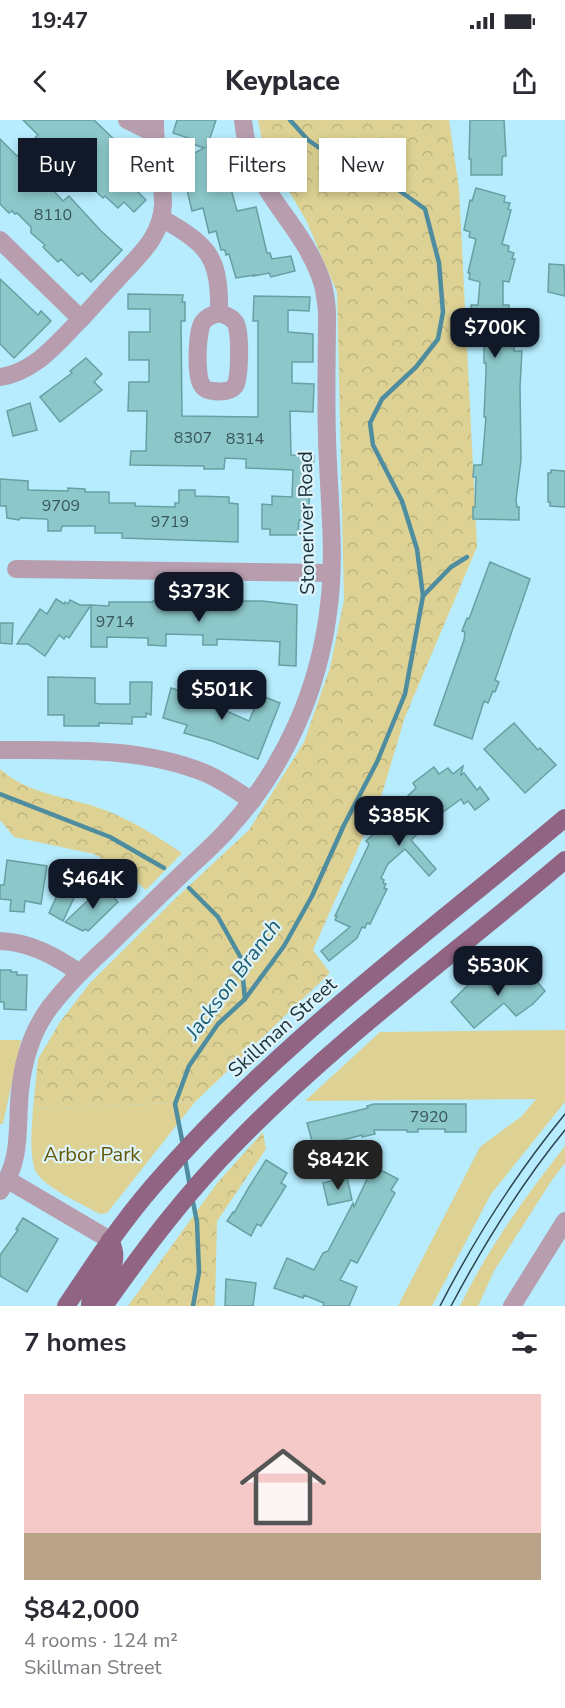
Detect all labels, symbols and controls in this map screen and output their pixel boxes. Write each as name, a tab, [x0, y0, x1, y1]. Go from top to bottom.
text: 19:47	[30, 6, 88, 36]
text: Keyplace	[225, 63, 340, 100]
icon: back	[24, 65, 57, 98]
icon: share	[508, 65, 541, 98]
chip: Buy	[18, 138, 97, 192]
chip: Rent	[109, 138, 195, 192]
chip: Filters	[207, 138, 307, 192]
chip: New	[319, 138, 406, 192]
house number: 8110	[34, 204, 72, 226]
pin: $700K	[453, 308, 537, 359]
text: $700K	[464, 314, 526, 341]
house number: 8307	[174, 427, 212, 449]
house number: 8314	[226, 428, 265, 450]
street label: Stoneriver Road	[292, 451, 321, 595]
house number: 9709	[42, 495, 80, 517]
house number: 9719	[151, 511, 189, 533]
pin: $373K	[157, 572, 241, 623]
text: $373K	[168, 578, 230, 605]
house number: 9714	[96, 611, 135, 633]
pin: $501K	[180, 670, 264, 721]
text: $501K	[191, 676, 253, 703]
pin: $385K	[357, 796, 441, 847]
text: $385K	[368, 802, 430, 829]
pin: $464K	[51, 859, 135, 910]
text: $464K	[62, 865, 124, 892]
water label: Jackson Branch	[178, 913, 287, 1045]
pin: $530K	[456, 946, 540, 997]
text: $530K	[467, 952, 529, 979]
street label: Skillman Street	[222, 971, 343, 1083]
house number: 7920	[410, 1106, 448, 1128]
pin: $842K	[296, 1140, 380, 1191]
park label: Arbor Park	[44, 1141, 141, 1168]
text: $842K	[307, 1146, 369, 1173]
text: 7 homes	[24, 1325, 126, 1360]
icon: filters	[508, 1326, 541, 1359]
icon: home	[229, 1433, 337, 1541]
text: $842,000	[24, 1592, 140, 1627]
text: 4 rooms · 124 m²	[24, 1627, 178, 1654]
text: Skillman Street	[24, 1654, 162, 1681]

